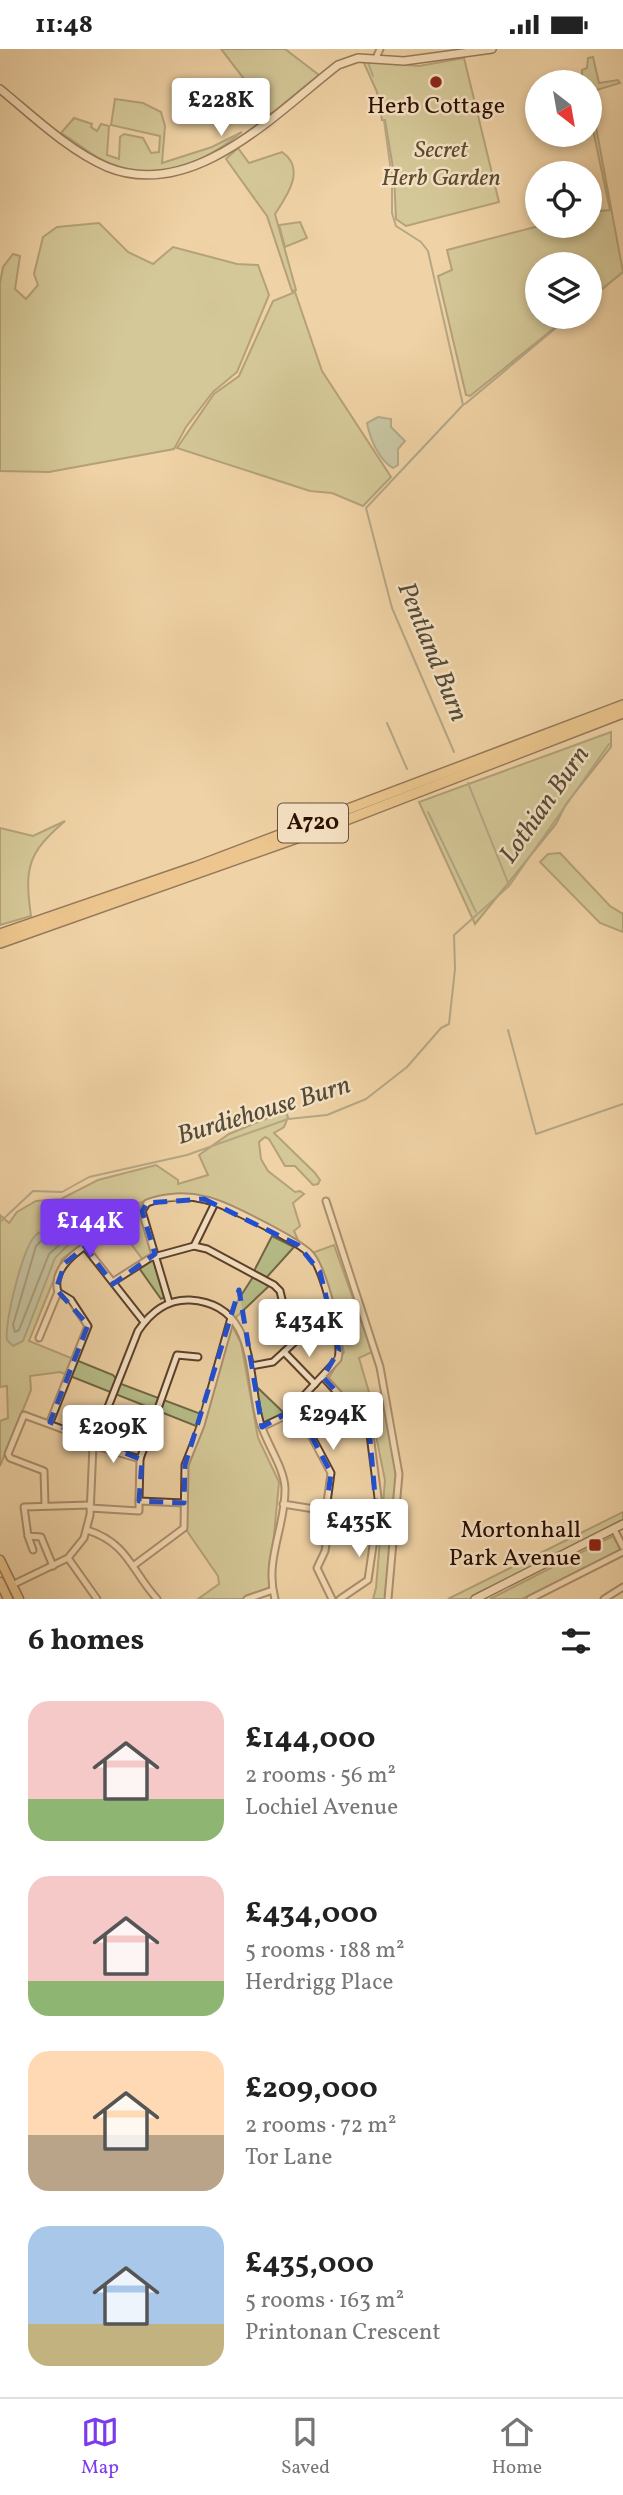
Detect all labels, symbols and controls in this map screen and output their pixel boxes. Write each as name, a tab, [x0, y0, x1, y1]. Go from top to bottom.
text: 11:48	[35, 7, 93, 43]
north arrow	[525, 70, 602, 147]
map controls	[525, 70, 602, 329]
marker: Herb Cottage	[428, 74, 444, 90]
pin: £228K	[172, 78, 270, 138]
text: £228K	[188, 85, 254, 117]
place label: Herb Cottage	[367, 90, 505, 124]
park label: Secret Herb Garden	[381, 134, 501, 196]
button: locate	[525, 161, 602, 238]
button: layers	[525, 252, 602, 329]
water label: Pentland Burn	[388, 577, 476, 727]
water label: Lothian Burn	[491, 739, 599, 871]
road number: A720	[278, 803, 348, 843]
water label: Burdiehouse Burn	[173, 1068, 355, 1154]
pin: £144K	[41, 1199, 139, 1259]
text: £144K	[56, 1206, 124, 1238]
pin: £434K	[260, 1299, 358, 1359]
text: £434K	[275, 1306, 343, 1338]
pin: £294K	[284, 1393, 382, 1452]
text: £294K	[299, 1399, 367, 1431]
pin: £209K	[64, 1405, 162, 1465]
text: £209K	[79, 1412, 147, 1444]
pin: £435K	[310, 1499, 408, 1559]
text: £435K	[326, 1506, 392, 1538]
place label: Mortonhall Park Avenue	[449, 1514, 581, 1576]
marker: Mortonhall Park Avenue	[587, 1537, 603, 1553]
text: 6 homes	[28, 1620, 144, 1662]
icon: filters	[557, 1622, 595, 1660]
text: £144,000	[245, 1718, 375, 1760]
icon: home	[84, 1729, 168, 1813]
text: 2 rooms · 56 m²	[245, 1760, 396, 1792]
text: Lochiel Avenue	[245, 1792, 398, 1824]
text: £434,000	[245, 1893, 378, 1935]
icon: home	[84, 1904, 168, 1988]
text: 5 rooms · 188 m²	[245, 1935, 404, 1967]
text: Herdrigg Place	[245, 1967, 393, 1999]
text: £209,000	[245, 2068, 378, 2110]
icon: home	[84, 2079, 168, 2163]
text: 2 rooms · 72 m²	[245, 2110, 396, 2142]
text: Tor Lane	[245, 2142, 332, 2174]
text: £435,000	[245, 2243, 374, 2285]
icon: home	[84, 2254, 168, 2338]
text: 5 rooms · 163 m²	[245, 2285, 404, 2317]
text: Printonan Crescent	[245, 2317, 441, 2349]
tab: Map	[81, 2413, 119, 2481]
tab: Saved	[281, 2413, 330, 2481]
tab: Home	[492, 2413, 542, 2481]

